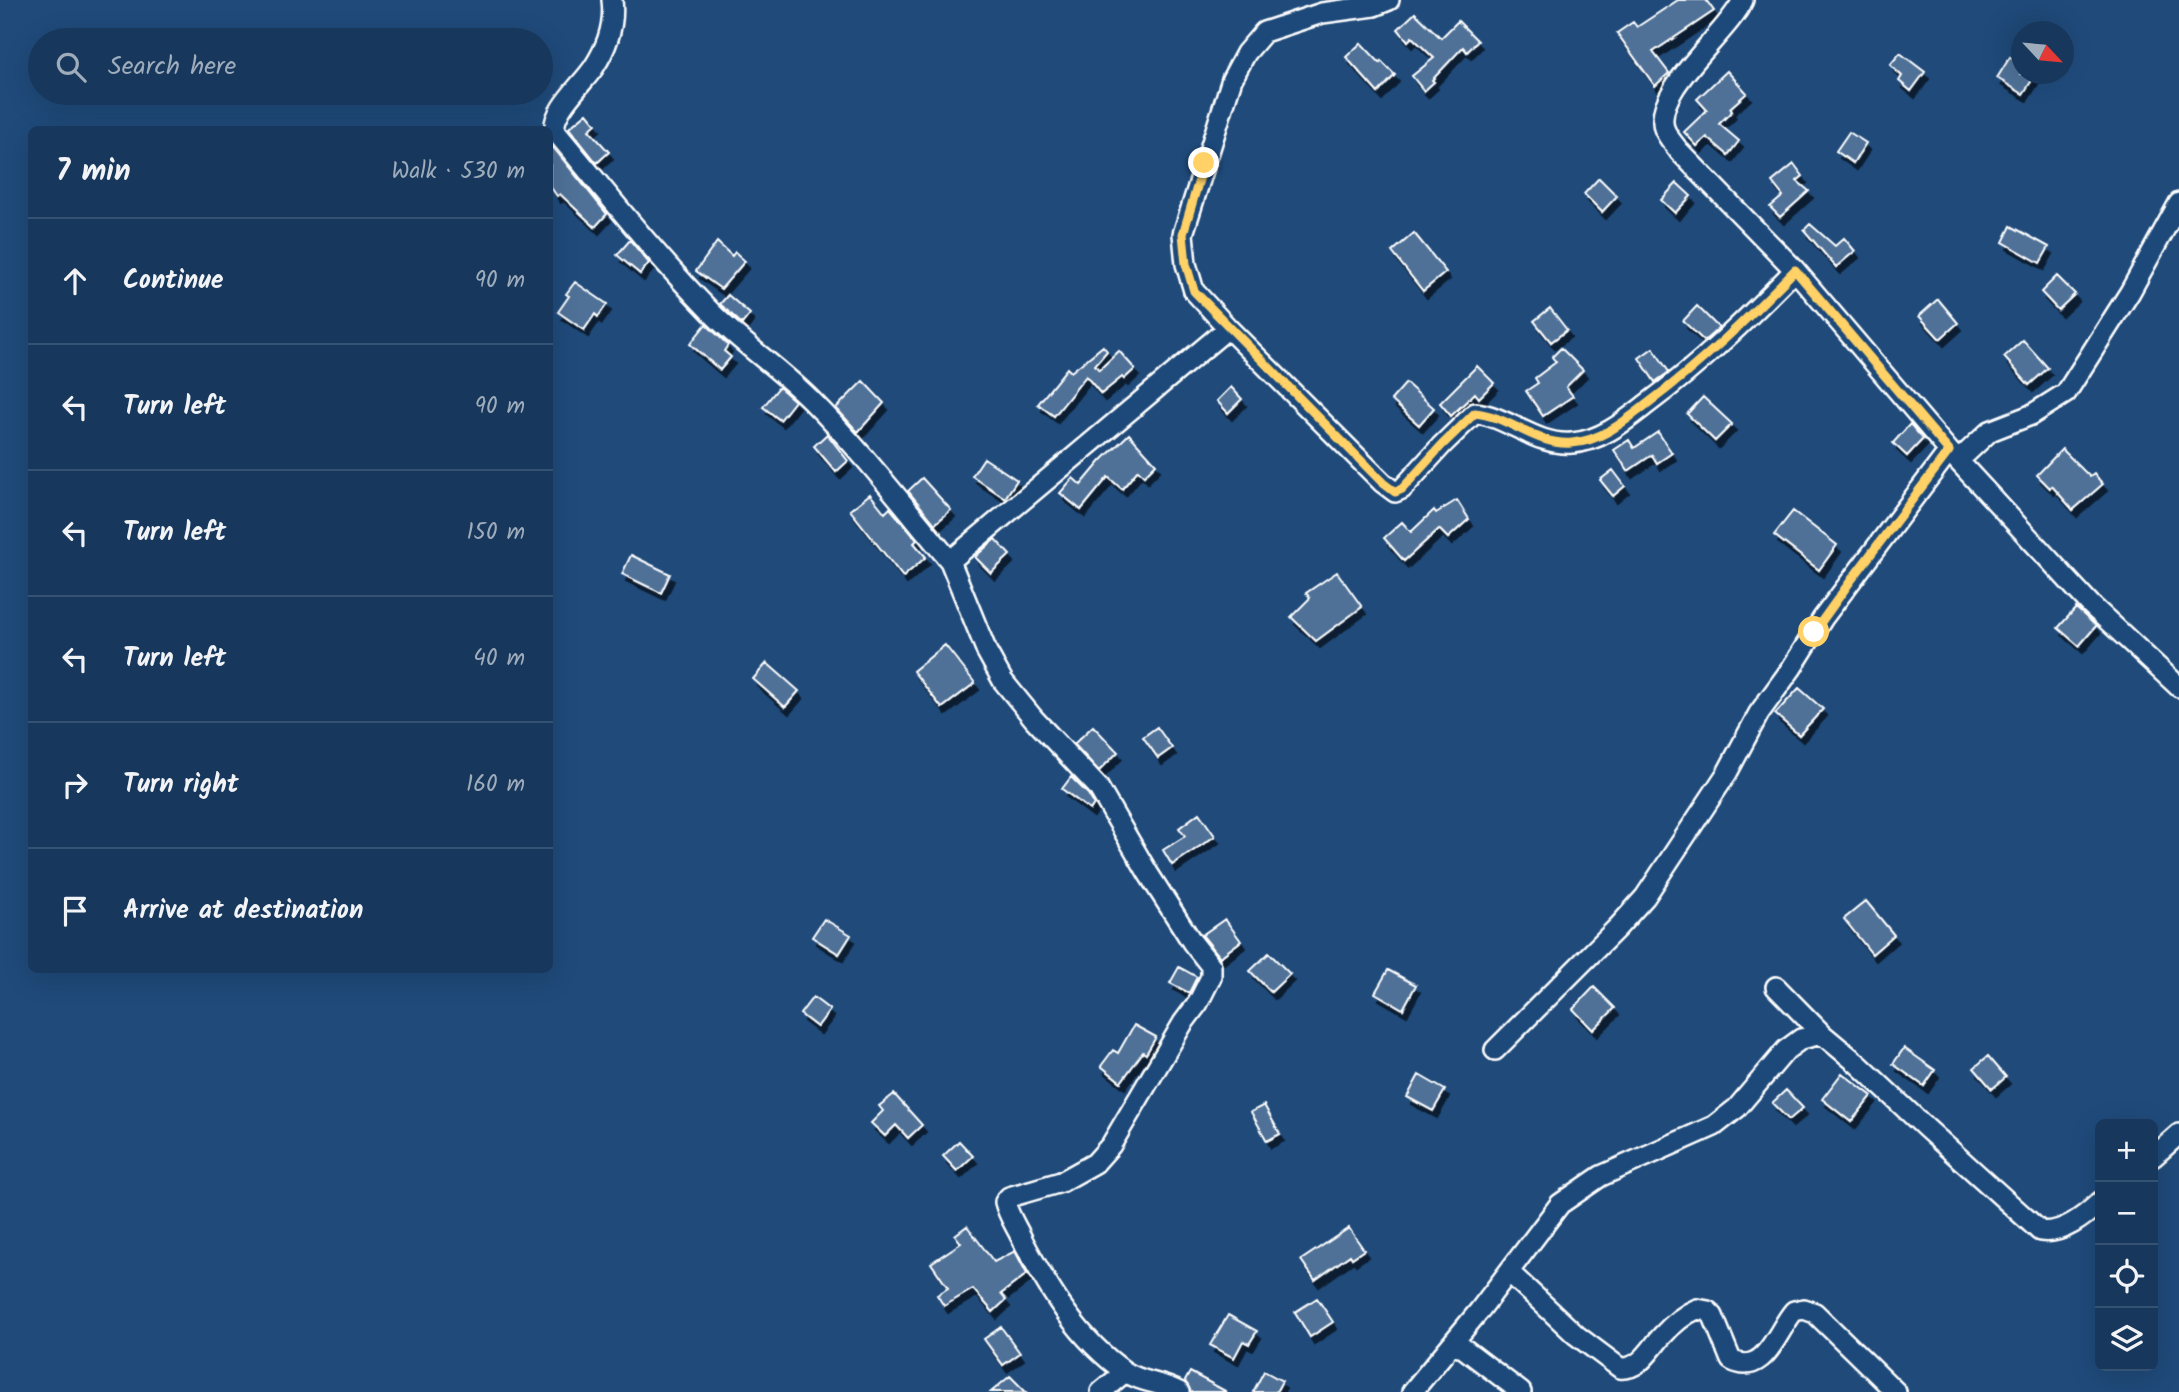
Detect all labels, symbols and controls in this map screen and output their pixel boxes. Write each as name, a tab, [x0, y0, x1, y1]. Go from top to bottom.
north arrow	[2011, 21, 2074, 84]
search box	[28, 28, 553, 105]
text: Search here	[108, 46, 236, 88]
icon: search	[52, 48, 90, 86]
route end	[1188, 147, 1219, 178]
text: 7 min	[56, 148, 131, 196]
text: Walk · 530 m	[391, 154, 525, 190]
text: Continue	[123, 260, 224, 302]
icon: ahead	[56, 262, 94, 300]
text: 90 m	[475, 263, 525, 299]
text: Turn left	[123, 386, 226, 428]
icon: left	[56, 388, 94, 426]
text: 90 m	[475, 389, 525, 425]
text: Turn left	[123, 512, 226, 554]
icon: left	[56, 514, 94, 552]
text: 150 m	[466, 515, 525, 551]
route start	[1798, 616, 1829, 647]
text: Turn left	[123, 638, 226, 680]
icon: left	[56, 640, 94, 678]
text: 40 m	[473, 641, 525, 677]
text: Turn right	[123, 764, 239, 806]
icon: right	[56, 766, 94, 804]
text: 160 m	[466, 767, 525, 803]
text: Arrive at destination	[123, 890, 363, 932]
icon: arrive	[56, 892, 94, 930]
map controls	[2095, 1119, 2158, 1371]
button: +	[2095, 1119, 2158, 1182]
button: −	[2095, 1182, 2158, 1245]
button: locate	[2095, 1245, 2158, 1308]
button: layers	[2095, 1308, 2158, 1371]

